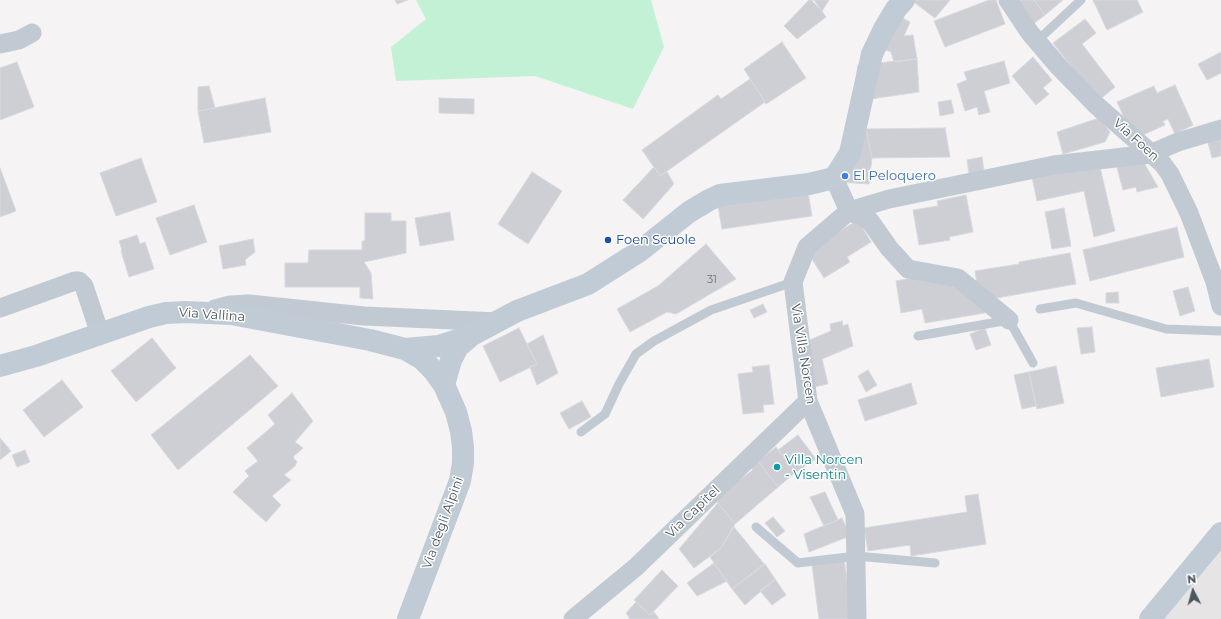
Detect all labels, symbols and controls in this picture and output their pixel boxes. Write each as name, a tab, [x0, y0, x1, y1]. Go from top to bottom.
street label: Via Foen	[1110, 115, 1162, 165]
place label: El Peloquero	[853, 168, 936, 184]
marker: El Peloquero	[840, 171, 850, 181]
place label: Foen Scuole	[616, 232, 696, 248]
marker: Foen Scuole	[603, 235, 613, 245]
house number: 31	[707, 273, 717, 287]
street label: Via Villa Norcen	[787, 303, 819, 405]
street label: Via Vallina	[178, 305, 246, 325]
place label: Villa Norcen - Visentin	[785, 452, 863, 483]
marker: Villa Norcen - Visentin	[772, 462, 782, 472]
street label: Via degli Alpini	[419, 475, 467, 571]
street label: Via Capitel	[663, 482, 723, 542]
north arrow	[1173, 571, 1213, 611]
text: N	[1187, 572, 1197, 586]

